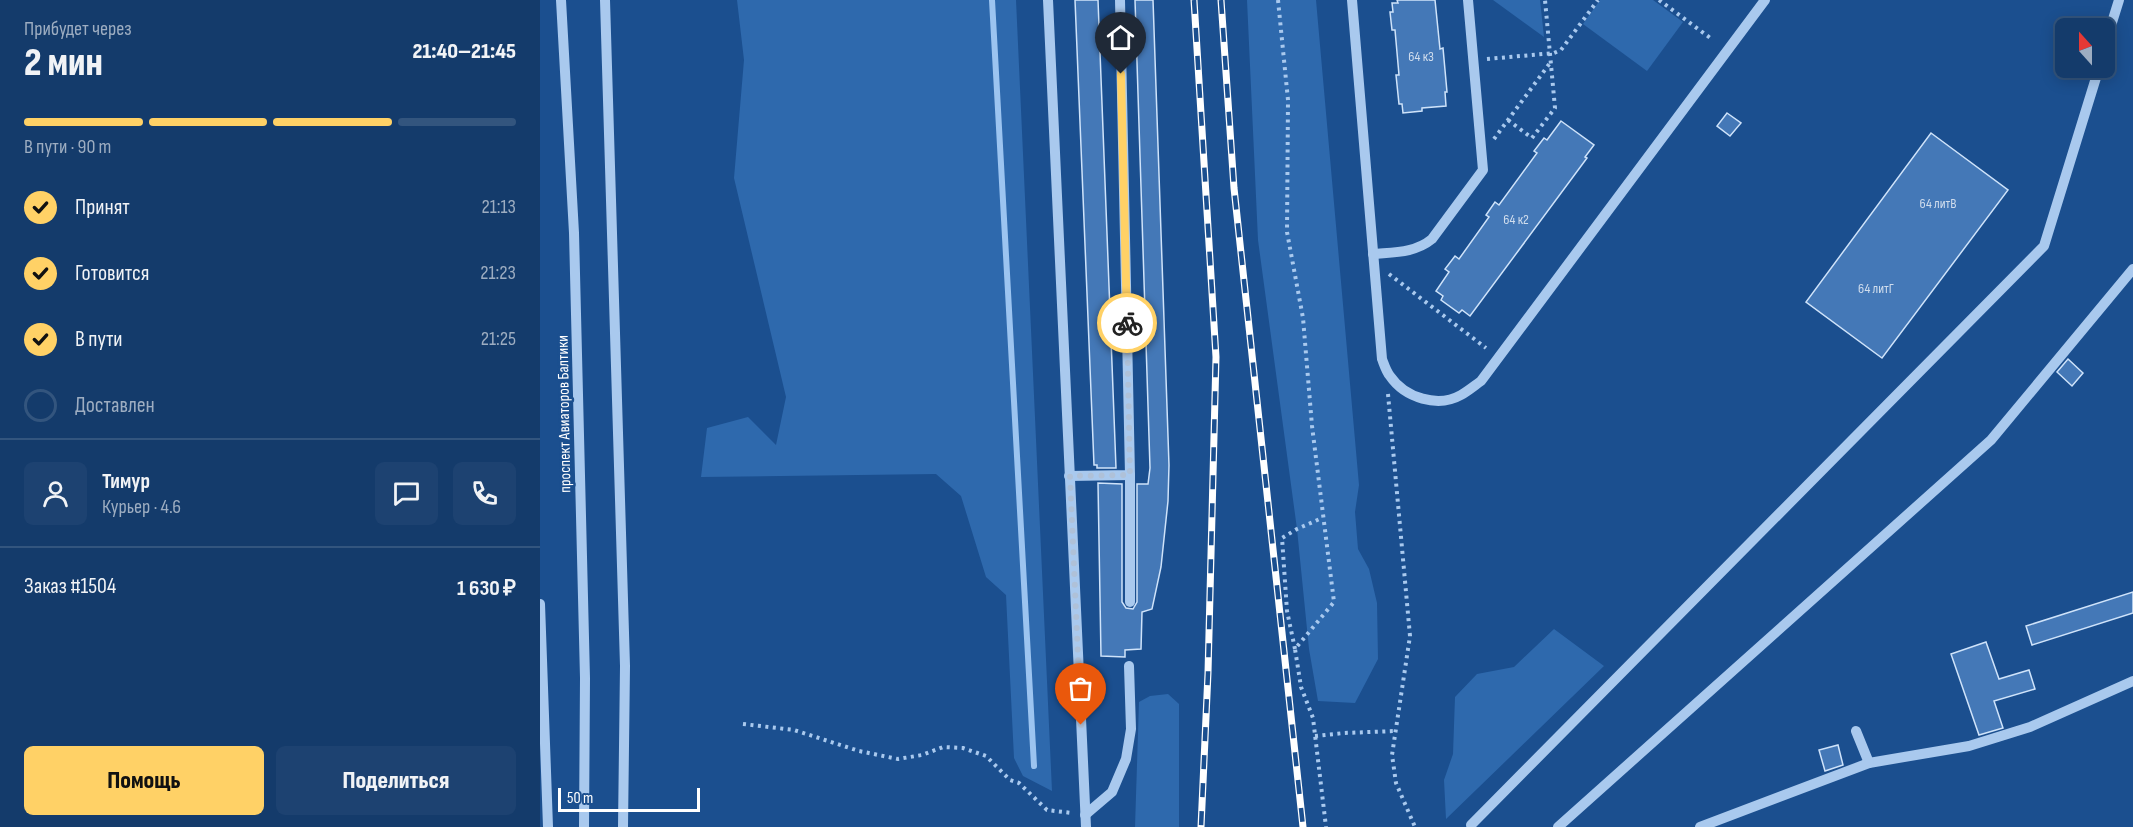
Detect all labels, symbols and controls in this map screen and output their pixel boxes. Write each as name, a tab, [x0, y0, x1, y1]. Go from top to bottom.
pin	[1095, 12, 1146, 74]
text: Прибудет через	[24, 17, 132, 41]
north arrow	[2055, 18, 2115, 78]
map controls	[2055, 18, 2115, 78]
icon: home	[1104, 21, 1137, 54]
text: 21:40–21:45	[412, 38, 516, 65]
text: 2 мин	[24, 40, 103, 87]
house number: 64 к3	[1408, 48, 1434, 65]
text: В пути · 90 m	[24, 135, 111, 159]
icon: check	[24, 191, 57, 224]
text: Принят	[75, 194, 130, 221]
text: 21:13	[482, 195, 516, 219]
house number: 64 литВ	[1920, 195, 1956, 212]
house number: 64 к2	[1503, 211, 1529, 228]
icon: check	[24, 257, 57, 290]
text: Готовится	[75, 260, 149, 287]
text: 21:23	[480, 261, 516, 285]
house number: 64 литГ	[1858, 280, 1894, 297]
courier	[1097, 293, 1157, 353]
icon: bike	[1111, 307, 1144, 340]
icon: check	[24, 323, 57, 356]
text: В пути	[75, 326, 123, 353]
text: 21:25	[481, 327, 516, 351]
street label: проспект Авиаторов Балтики	[554, 335, 575, 493]
text: Доставлен	[75, 392, 155, 419]
button: person	[24, 462, 87, 525]
button: chat	[375, 462, 438, 525]
button: phone	[453, 462, 516, 525]
text: Тимур	[102, 468, 150, 495]
text: Курьер · 4.6	[102, 495, 181, 519]
text: Заказ #1504	[24, 573, 116, 600]
text: 1 630 ₽	[457, 575, 516, 602]
pin	[1055, 663, 1106, 725]
icon: bag	[1064, 672, 1097, 705]
button: Помощь	[24, 746, 264, 815]
button: Поделиться	[276, 746, 516, 815]
scale bar	[558, 785, 700, 812]
text: 50 m	[567, 789, 593, 808]

